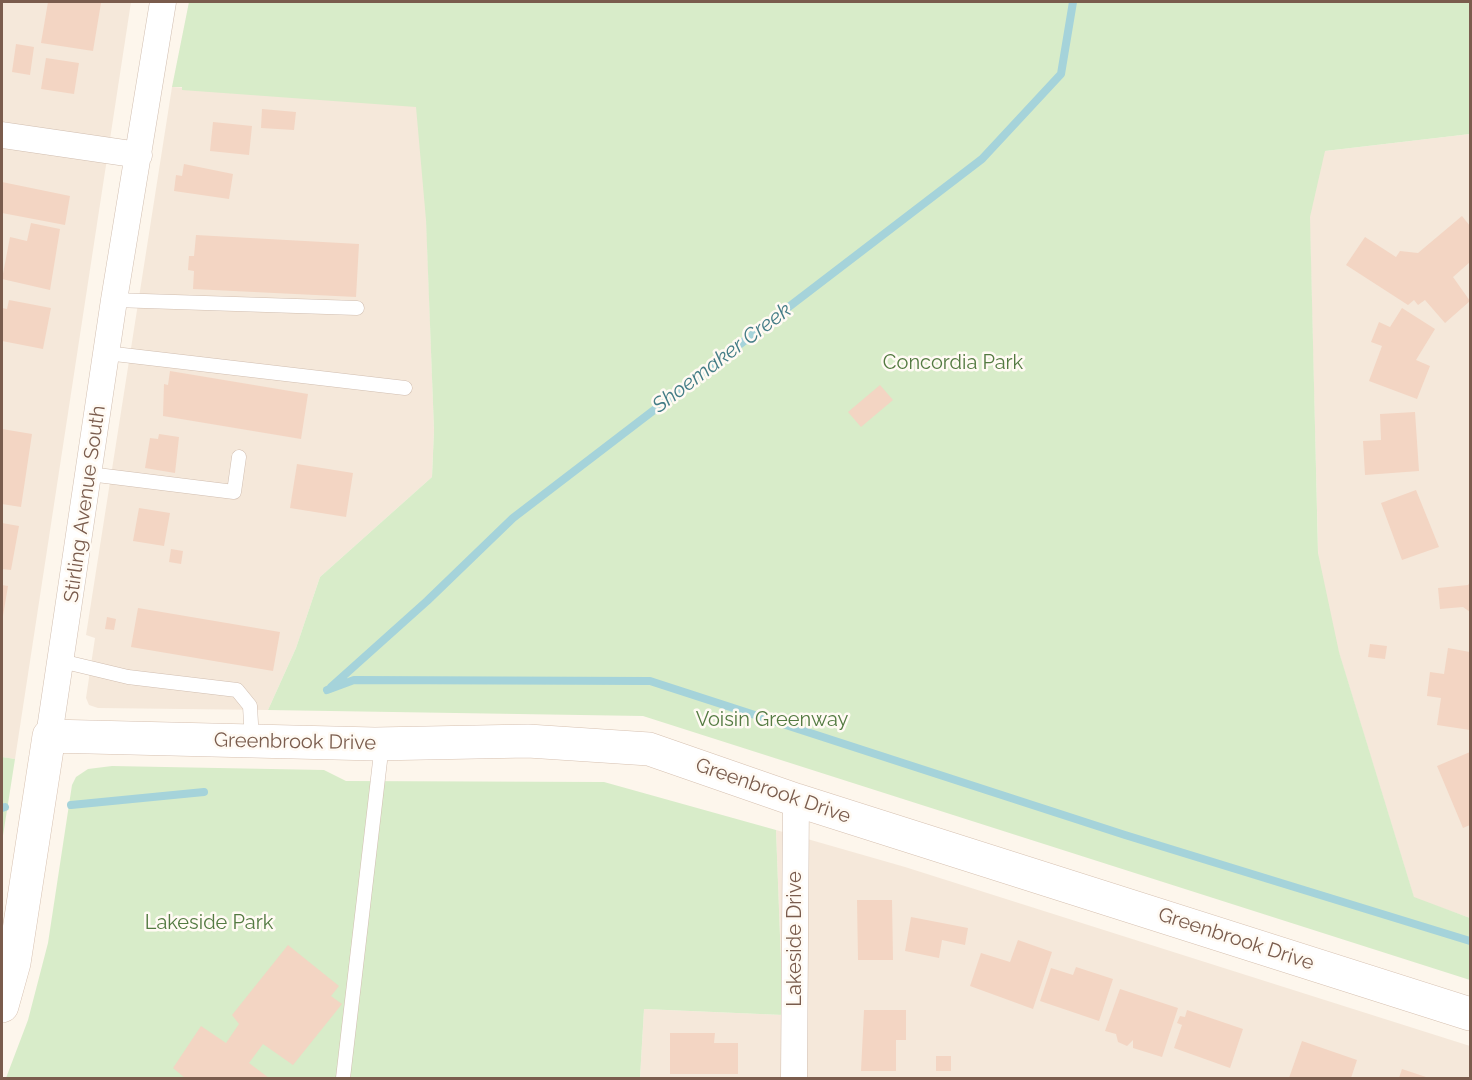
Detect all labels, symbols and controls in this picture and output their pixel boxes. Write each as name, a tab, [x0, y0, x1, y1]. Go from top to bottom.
water label: Shoemaker Creek	[648, 298, 796, 418]
park label: Concordia Park	[883, 351, 1023, 375]
street label: Stirling Avenue South	[59, 404, 111, 604]
park label: Voisin Greenway	[696, 708, 848, 732]
street label: Greenbrook Drive	[214, 729, 376, 755]
street label: Greenbrook Drive	[692, 753, 854, 829]
street label: Lakeside Drive	[783, 871, 807, 1007]
street label: Greenbrook Drive	[1155, 902, 1317, 976]
park label: Lakeside Park	[145, 911, 273, 935]

